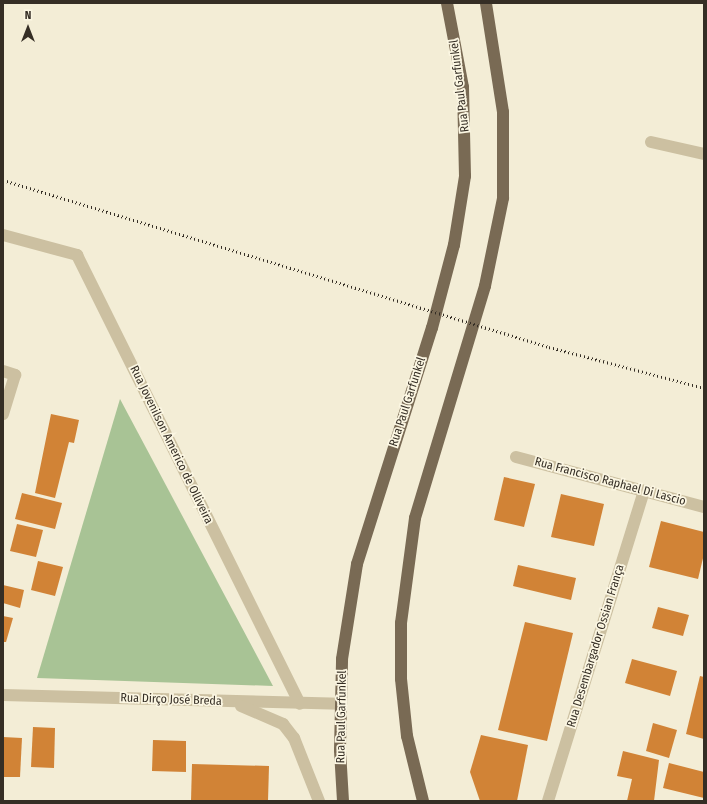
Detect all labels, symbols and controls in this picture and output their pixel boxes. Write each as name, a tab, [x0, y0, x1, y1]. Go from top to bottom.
north arrow	[8, 8, 48, 48]
text: N	[25, 9, 31, 22]
street label: Rua Paul Garfunkel	[447, 39, 473, 133]
street label: Rua Paul Garfunkel	[387, 355, 429, 449]
street label: Rua Jovenilson Americo de Olliveira	[126, 364, 216, 526]
street label: Rua Francisco Raphael Di Lascio	[533, 455, 687, 509]
street label: Rua Desembargador Ossian França	[564, 563, 628, 729]
street label: Rua Paul Garfunkel	[334, 670, 350, 764]
street label: Rua Dirço José Breda	[120, 691, 222, 709]

